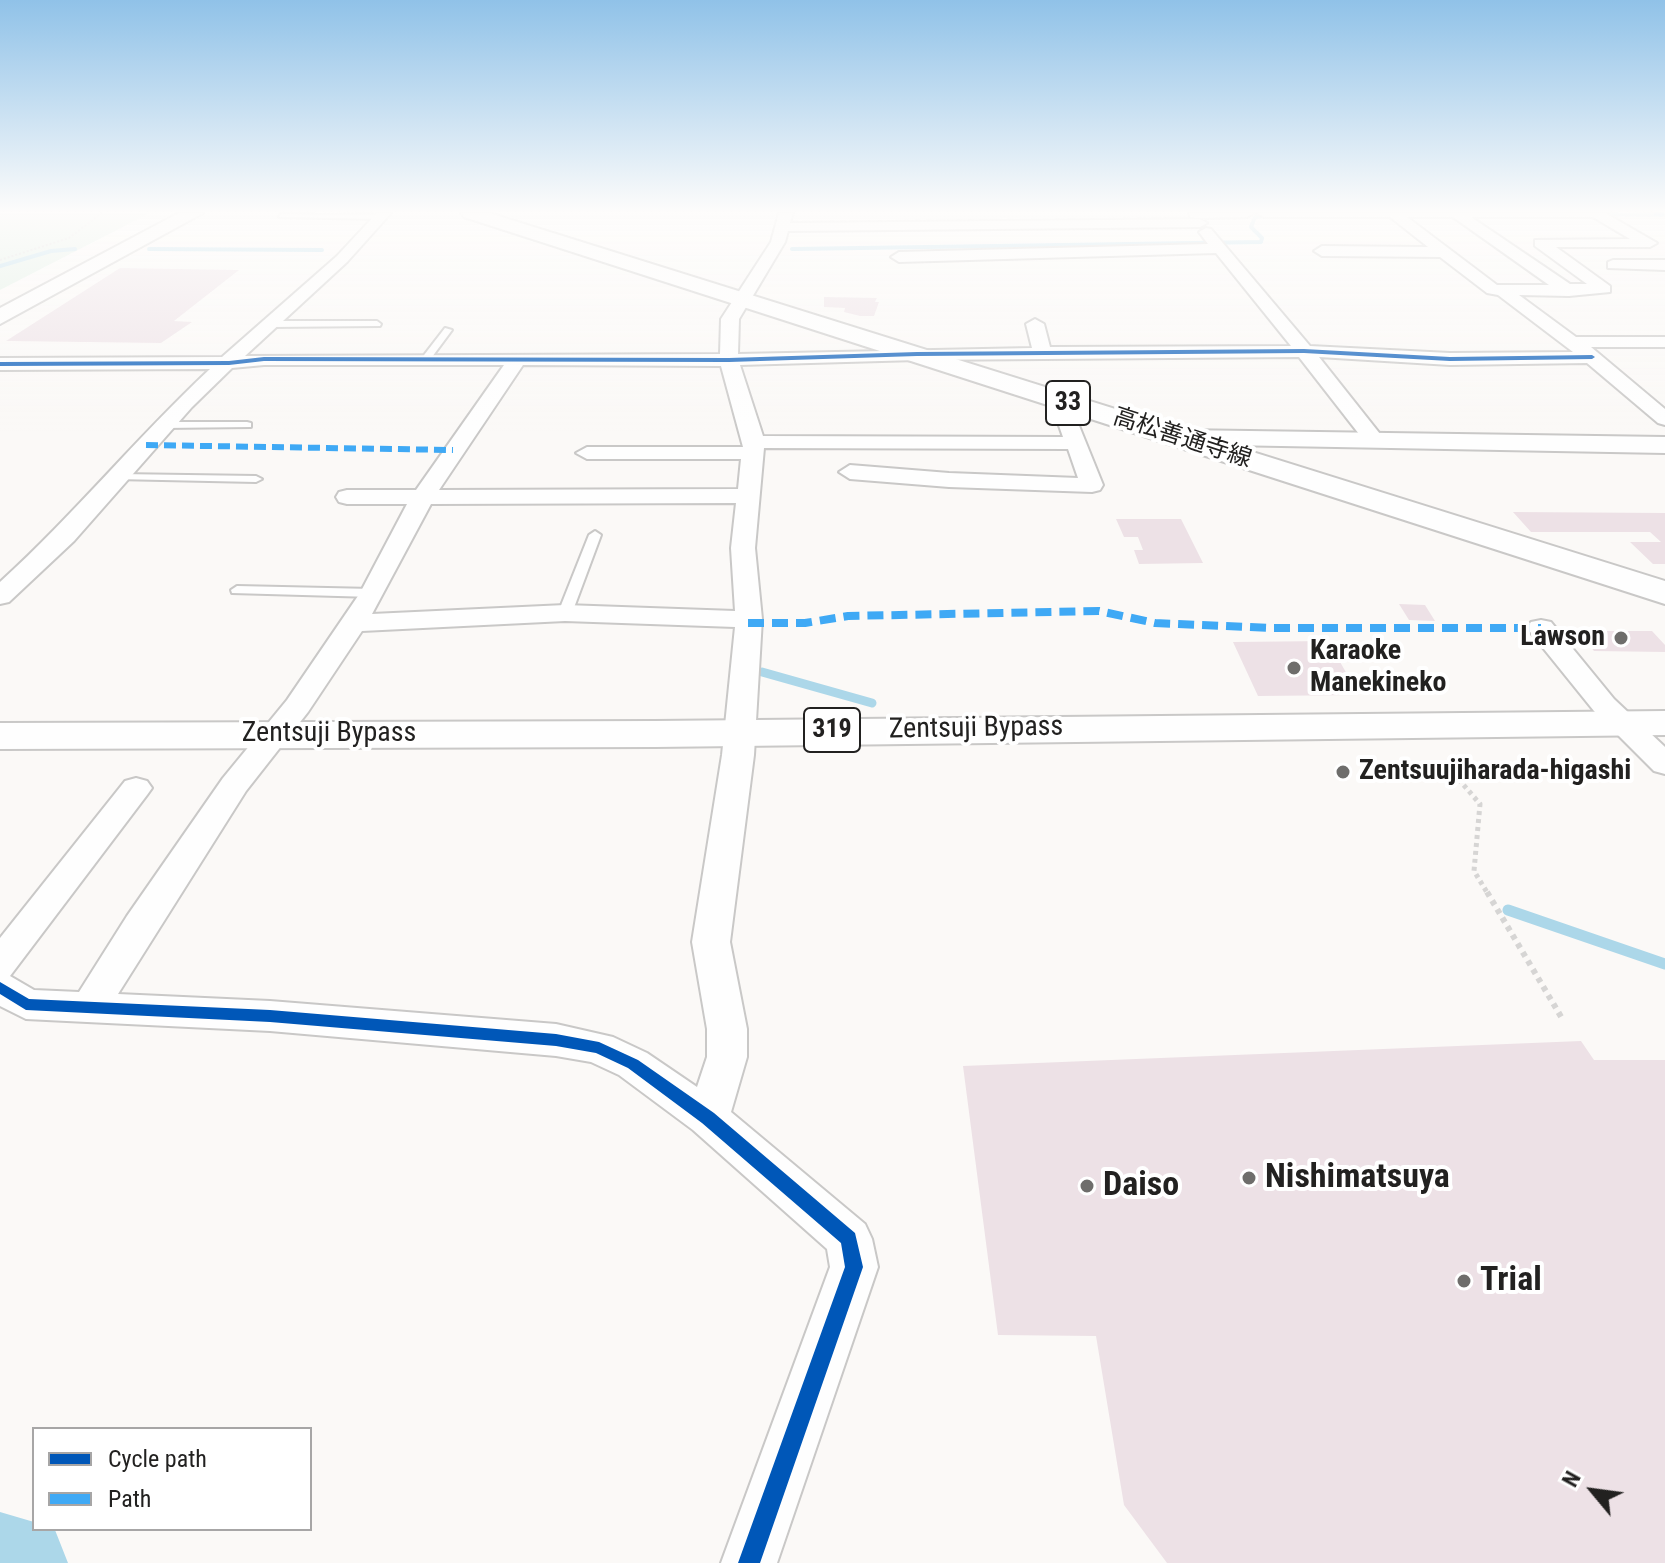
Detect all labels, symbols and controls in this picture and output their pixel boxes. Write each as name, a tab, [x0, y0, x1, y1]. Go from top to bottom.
road number: 33	[1046, 381, 1090, 425]
street label: 高松善通寺線	[1109, 403, 1255, 475]
place label: Lawson	[1520, 621, 1605, 655]
marker: Lawson	[1612, 629, 1630, 647]
place label: Karaoke Manekineko	[1310, 635, 1447, 701]
marker: Karaoke Manekineko	[1285, 659, 1303, 677]
road number: 319	[804, 708, 860, 752]
street label: Zentsuji Bypass	[888, 711, 1064, 747]
street label: Zentsuji Bypass	[242, 717, 416, 751]
place label: Zentsuujiharada-higashi	[1359, 755, 1631, 789]
marker: Zentsuujiharada-higashi	[1334, 763, 1352, 781]
place label: Nishimatsuya	[1265, 1158, 1450, 1198]
place label: Daiso	[1103, 1166, 1179, 1206]
marker: Nishimatsuya	[1240, 1169, 1258, 1187]
marker: Daiso	[1078, 1177, 1096, 1195]
place label: Trial	[1480, 1261, 1542, 1301]
marker: Trial	[1455, 1272, 1473, 1290]
legend	[32, 1427, 312, 1531]
text: Cycle path	[108, 1445, 207, 1473]
north arrow	[1553, 1451, 1633, 1531]
text: N	[1557, 1467, 1586, 1491]
text: Path	[108, 1485, 151, 1513]

